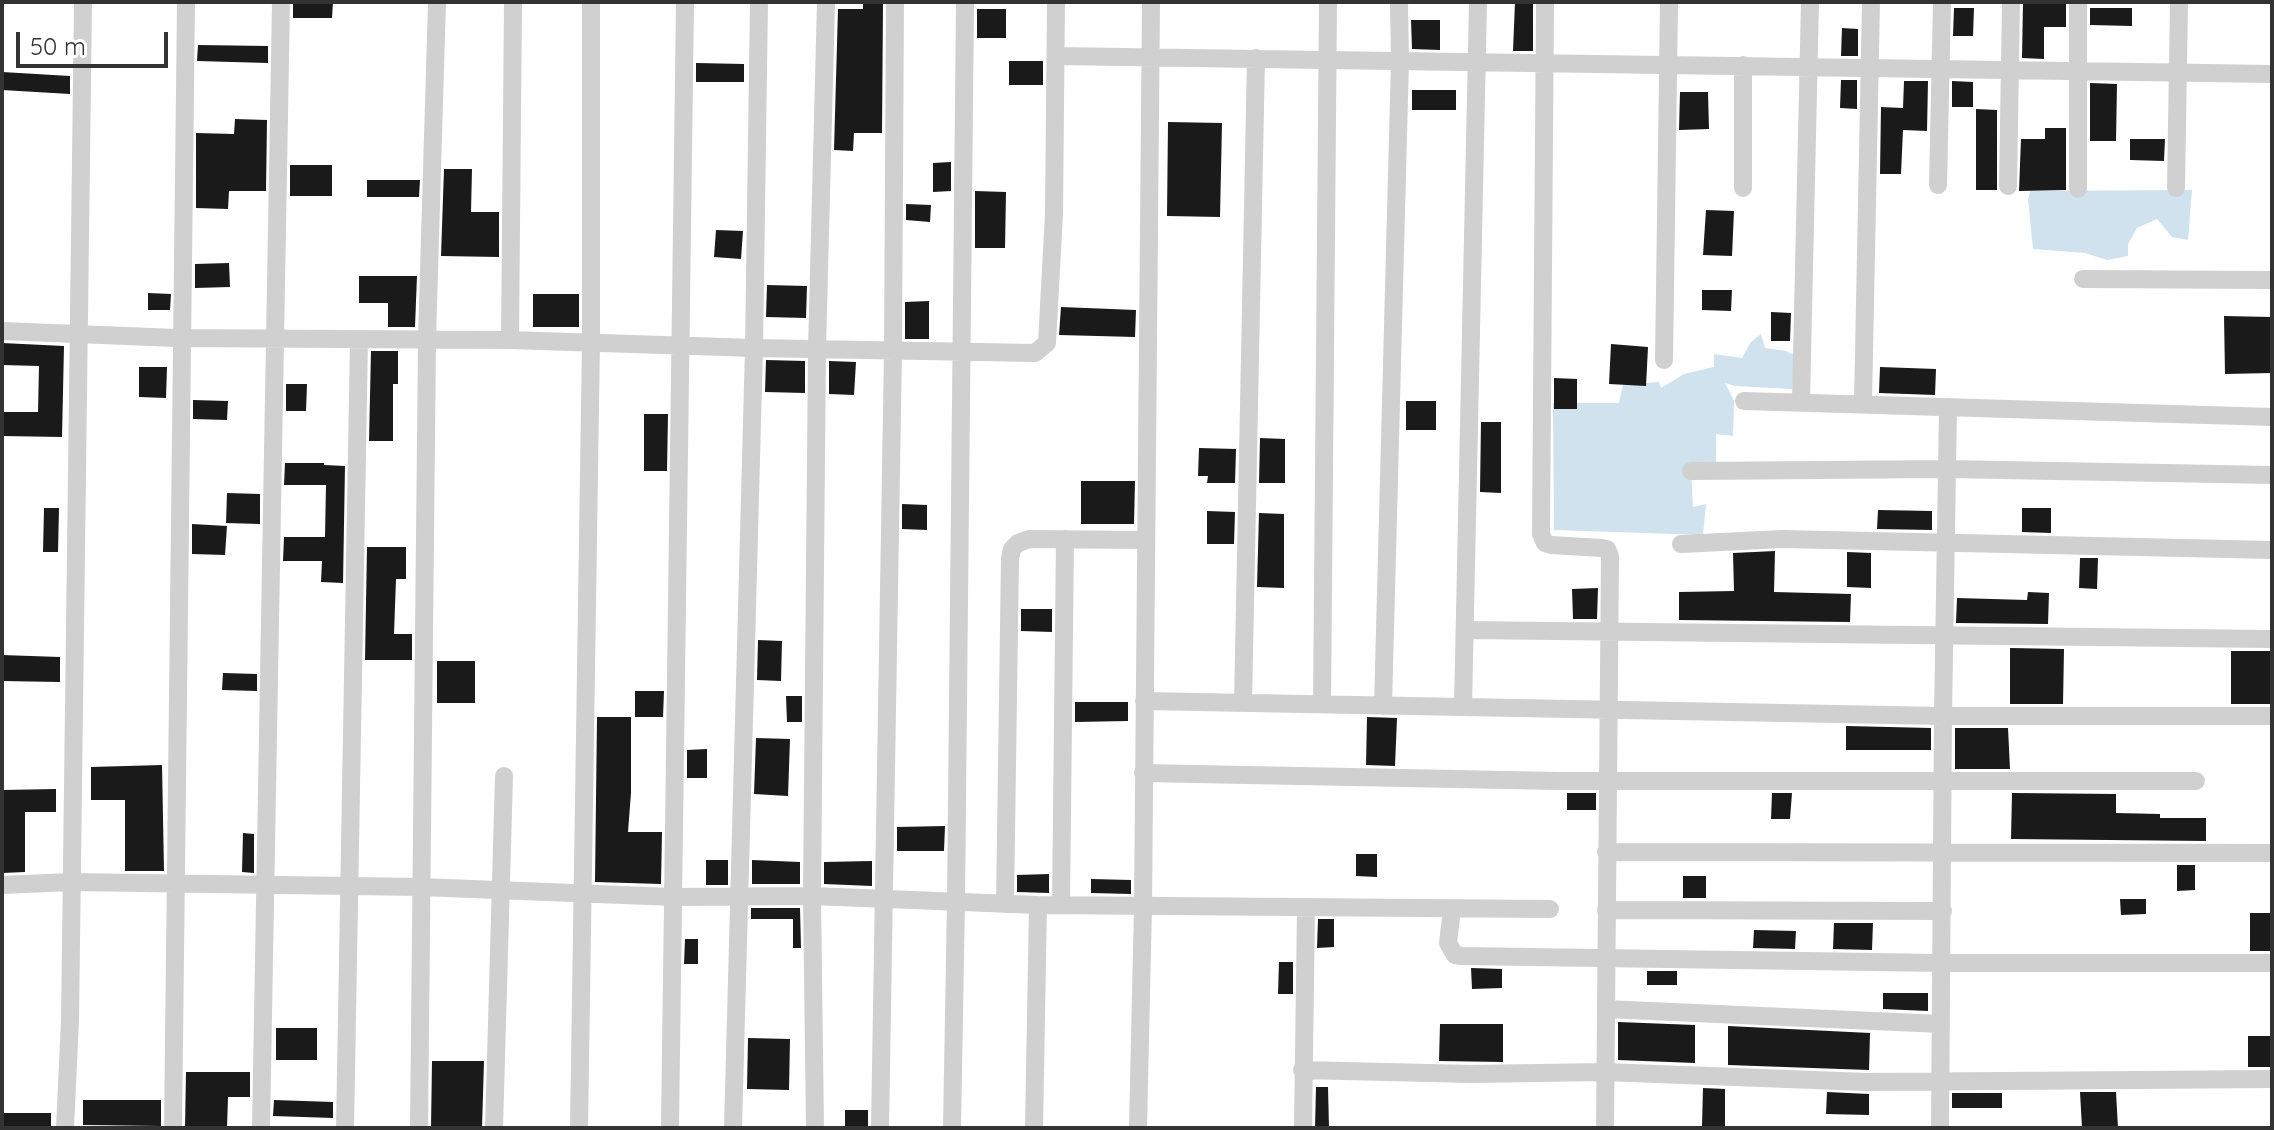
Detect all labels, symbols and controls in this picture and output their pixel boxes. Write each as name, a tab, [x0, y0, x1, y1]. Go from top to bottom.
scale bar	[20, 16, 172, 66]
text: 50 m	[30, 31, 86, 61]

